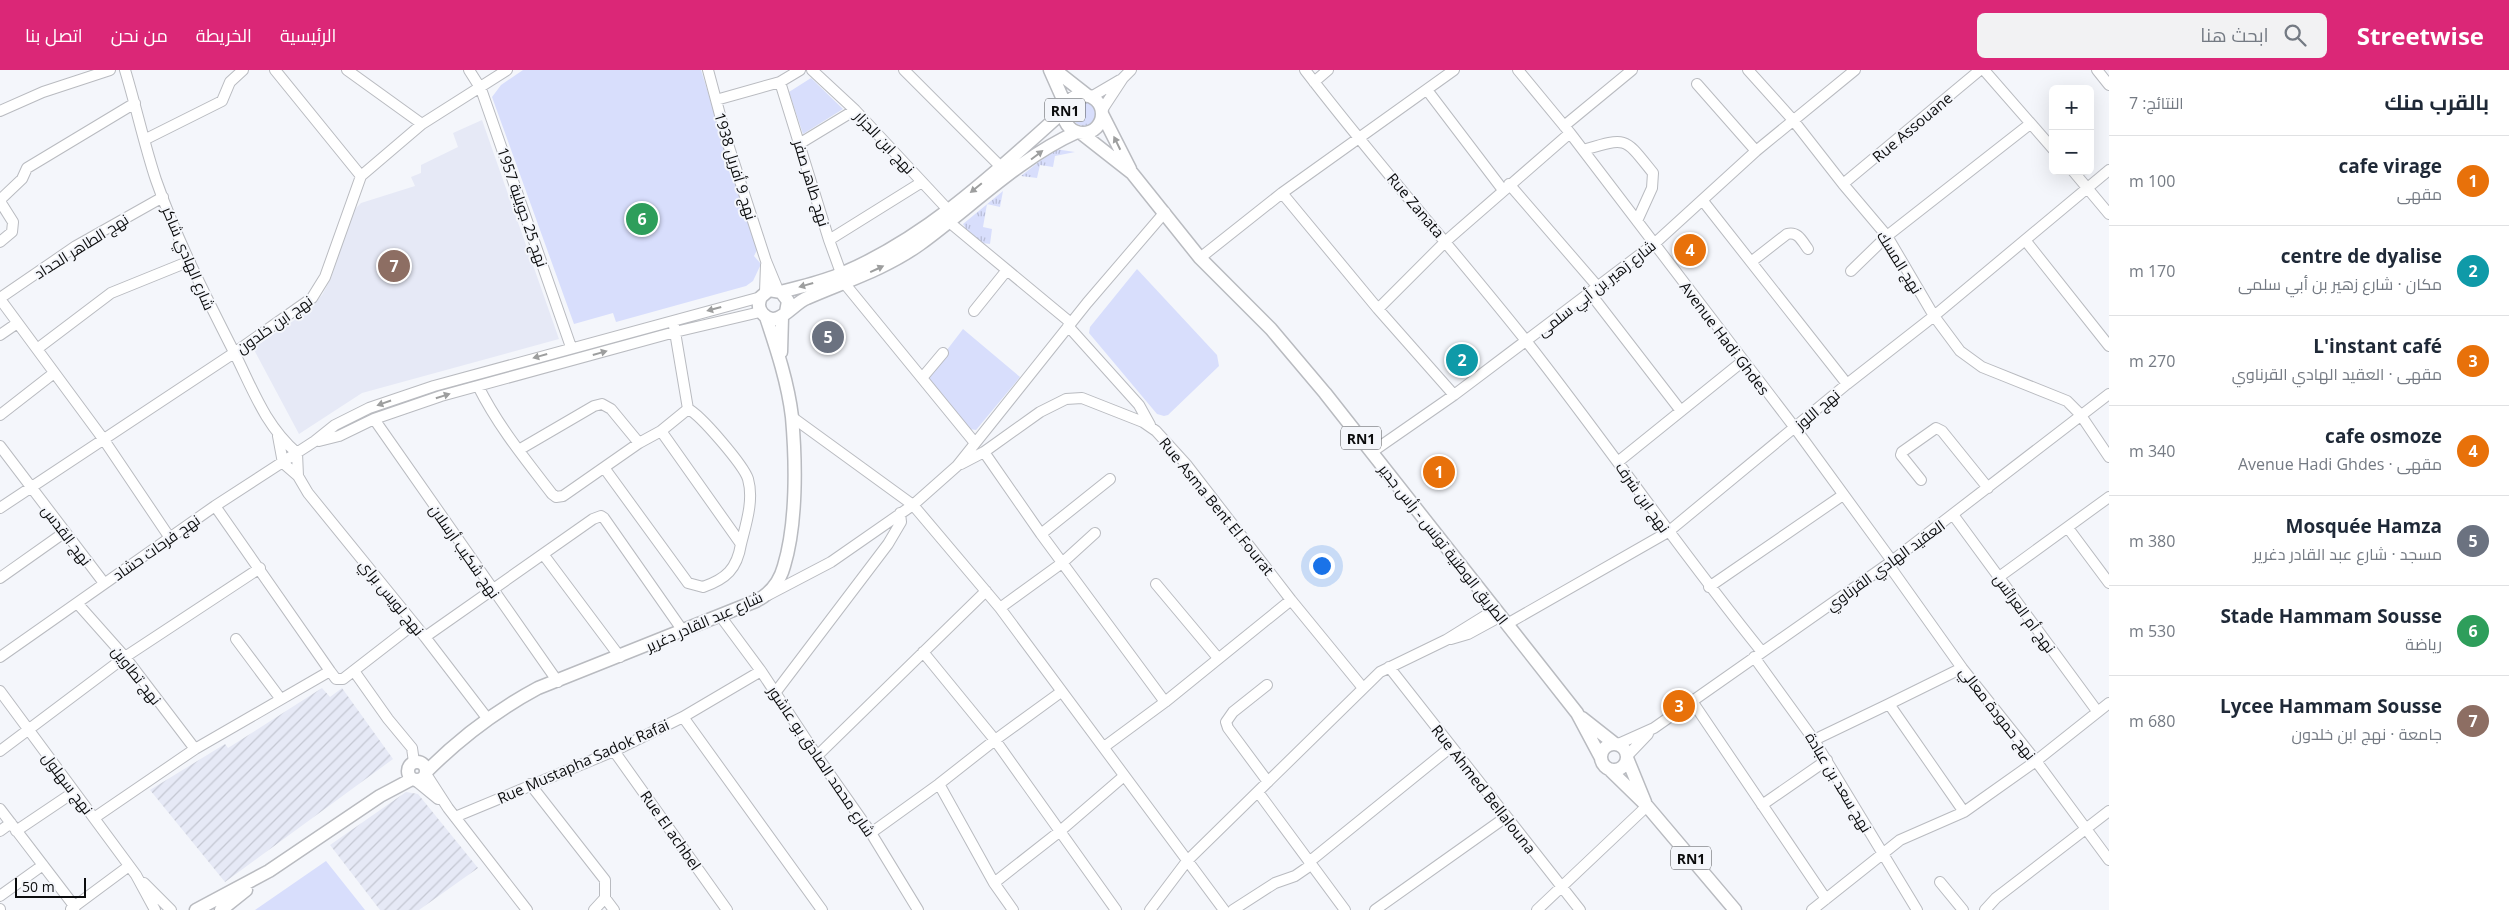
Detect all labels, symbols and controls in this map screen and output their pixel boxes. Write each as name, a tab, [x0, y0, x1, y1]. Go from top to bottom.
search box	[1977, 13, 2327, 58]
text: Streetwise	[2357, 19, 2484, 52]
icon: search	[2281, 21, 2309, 49]
text: ابحث هنا	[2200, 22, 2269, 48]
text: اتصل بنا	[25, 23, 83, 47]
text: من نحن	[111, 23, 168, 47]
text: الخريطة	[196, 23, 252, 47]
text: الرئيسية	[280, 23, 336, 47]
map controls	[2049, 85, 2094, 175]
button: +	[2049, 85, 2094, 130]
street label: Rue Assouane	[1868, 88, 1956, 166]
text: بالقرب منك	[2384, 88, 2489, 116]
text: النتائج: 7	[2129, 92, 2184, 114]
road number: RN1	[1045, 98, 1085, 122]
street label: نهج ابن الجزار	[848, 105, 919, 179]
street label: نهج 9 أفريل 1938	[708, 110, 762, 223]
button: −	[2049, 130, 2094, 175]
street label: نهج طاهر صفر	[787, 136, 835, 229]
one-way arrow	[1113, 136, 1121, 151]
street label: نهج 25 جويلية 1957	[491, 145, 553, 270]
one-way arrow	[1030, 149, 1043, 160]
text: cafe virage	[2339, 153, 2442, 179]
street label: Rue Zanata	[1383, 168, 1449, 242]
text: 100 m	[2129, 170, 2175, 192]
text: 1	[2468, 170, 2478, 192]
one-way arrow	[969, 182, 982, 193]
text: مقهى	[2397, 183, 2442, 205]
pin: 6	[626, 200, 658, 238]
street label: شارع الهادي شاكر	[155, 202, 220, 314]
street label: نهج الطاهر الحداد	[30, 209, 133, 285]
street label: نهج المسك	[1871, 227, 1927, 298]
pin: 4	[1674, 231, 1706, 269]
street label: شارع زهير بن أبي سلمى	[1532, 235, 1661, 343]
text: centre de dyalise	[2281, 243, 2442, 269]
pin: 7	[378, 247, 410, 285]
text: 170 m	[2129, 260, 2175, 282]
text: 2	[2468, 260, 2478, 282]
one-way arrow	[870, 265, 884, 273]
text: مكان · شارع زهير بن أبي سلمى	[2238, 273, 2442, 295]
street label: Avenue Hadi Ghdes	[1676, 277, 1774, 399]
one-way arrow	[798, 281, 813, 289]
street label: نهج ابن خلدون	[232, 290, 317, 359]
one-way arrow	[706, 305, 721, 313]
pin: 5	[812, 318, 844, 356]
text: L'instant café	[2313, 333, 2442, 359]
pin: 2	[1446, 341, 1478, 379]
one-way arrow	[592, 349, 608, 357]
text: 270 m	[2129, 350, 2175, 372]
text: 3	[2468, 350, 2478, 372]
one-way arrow	[532, 353, 547, 361]
text: مقهى · العقيد الهادي القرناوي	[2232, 363, 2442, 385]
street label: نهج اللوز	[1790, 384, 1845, 436]
one-way arrow	[436, 391, 451, 399]
one-way arrow	[377, 400, 392, 407]
text: cafe osmoze	[2325, 423, 2442, 449]
road number: RN1	[1341, 426, 1381, 449]
street label: Rue Asma Bent El Fourat	[1155, 433, 1279, 579]
text: 340 m	[2129, 440, 2175, 462]
text: 4	[2468, 440, 2478, 462]
pin: 1	[1423, 453, 1455, 491]
text: مقهى · Avenue Hadi Ghdes	[2238, 453, 2442, 475]
street label: نهج ابن شرف	[1610, 458, 1675, 537]
street label: الطريق الوطنية تونس - رأس جدير	[1374, 459, 1513, 629]
street label: نهج شكيب أرسلان	[423, 500, 505, 603]
street label: نهج القدس	[36, 501, 96, 571]
street label: نهج فرحات حشاد	[108, 509, 205, 586]
text: Mosquée Hamza	[2286, 513, 2442, 539]
street label: العقيد الهادي القرناوي	[1821, 515, 1950, 618]
text: 380 m	[2129, 530, 2175, 552]
text: 5	[2468, 530, 2478, 552]
text: مسجد · شارع عبد القادر دغرير	[2253, 543, 2442, 565]
your location	[1309, 553, 1335, 579]
street label: نهج لويس براي	[353, 555, 429, 641]
street label: نهج أم العرائس	[1988, 569, 2061, 658]
street label: شارع عبد القادر دغرير	[642, 586, 766, 658]
text: Stade Hammam Sousse	[2220, 603, 2442, 629]
text: 530 m	[2129, 620, 2175, 642]
text: 6	[2468, 620, 2478, 642]
text: رياضة	[2405, 633, 2442, 655]
street label: نهج تطاوين	[106, 641, 166, 710]
street label: نهج حمودة معالي	[1953, 662, 2041, 766]
street label: شارع محمد الصادق بو عاشور	[762, 681, 880, 842]
pin: 3	[1663, 687, 1695, 725]
text: Lycee Hammam Sousse	[2220, 693, 2442, 719]
text: 680 m	[2129, 710, 2175, 732]
text: 7	[2468, 710, 2478, 732]
street label: Rue Mustapha Sadok Rafai	[494, 714, 672, 808]
street label: Rue Ahmed Bellalouna	[1427, 720, 1541, 858]
text: جامعة · نهج ابن خلدون	[2292, 723, 2442, 745]
street label: نهج سعد بن عبادة	[1800, 728, 1877, 837]
street label: نهج سهلول	[37, 748, 98, 819]
street label: Rue El achbel	[636, 786, 706, 874]
road number: RN1	[1671, 846, 1711, 870]
scale bar	[15, 875, 86, 898]
text: 50 m	[22, 877, 55, 896]

